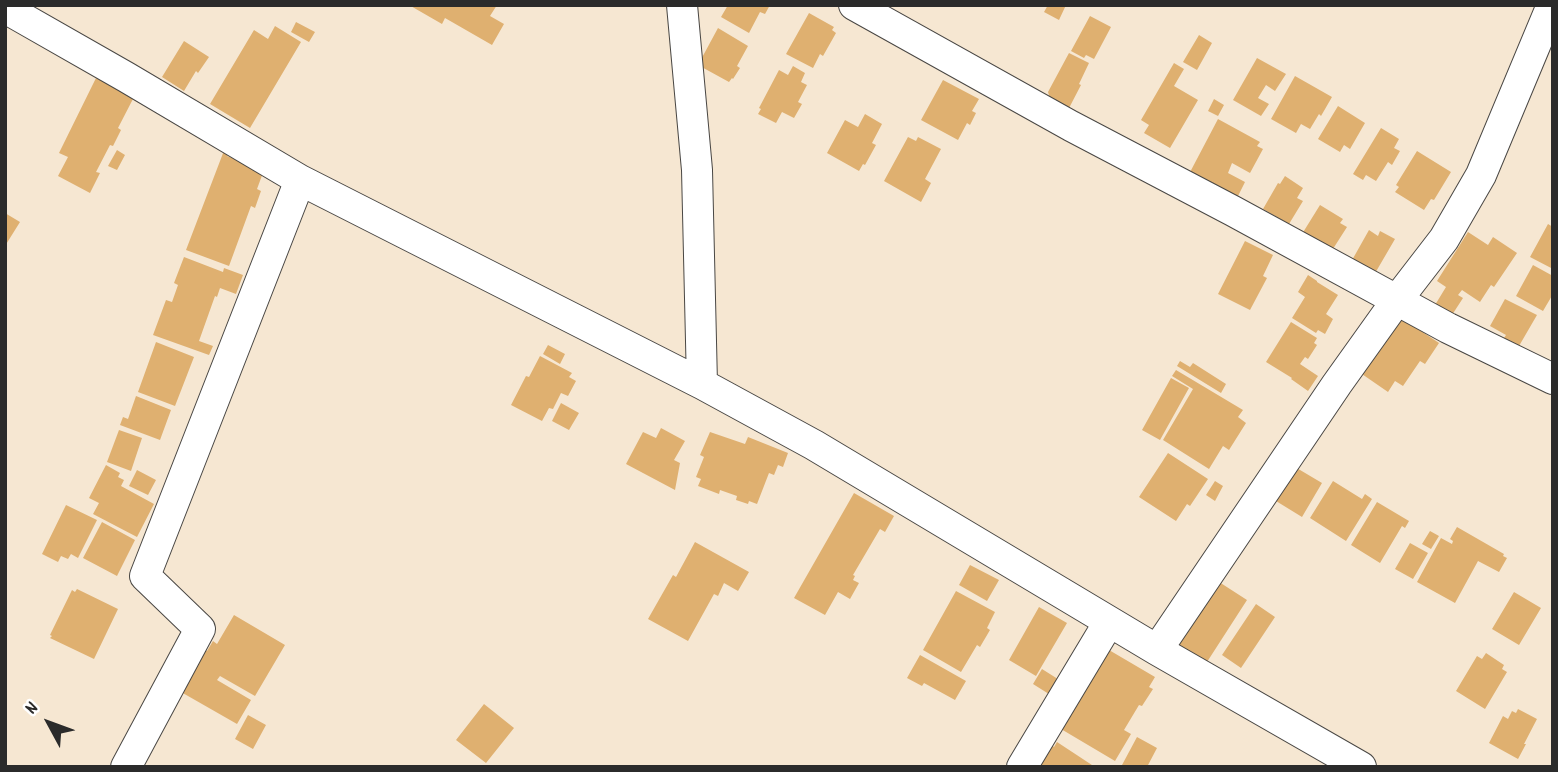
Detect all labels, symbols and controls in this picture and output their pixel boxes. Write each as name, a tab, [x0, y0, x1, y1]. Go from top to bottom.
north arrow	[14, 688, 84, 758]
text: N	[19, 697, 46, 721]

